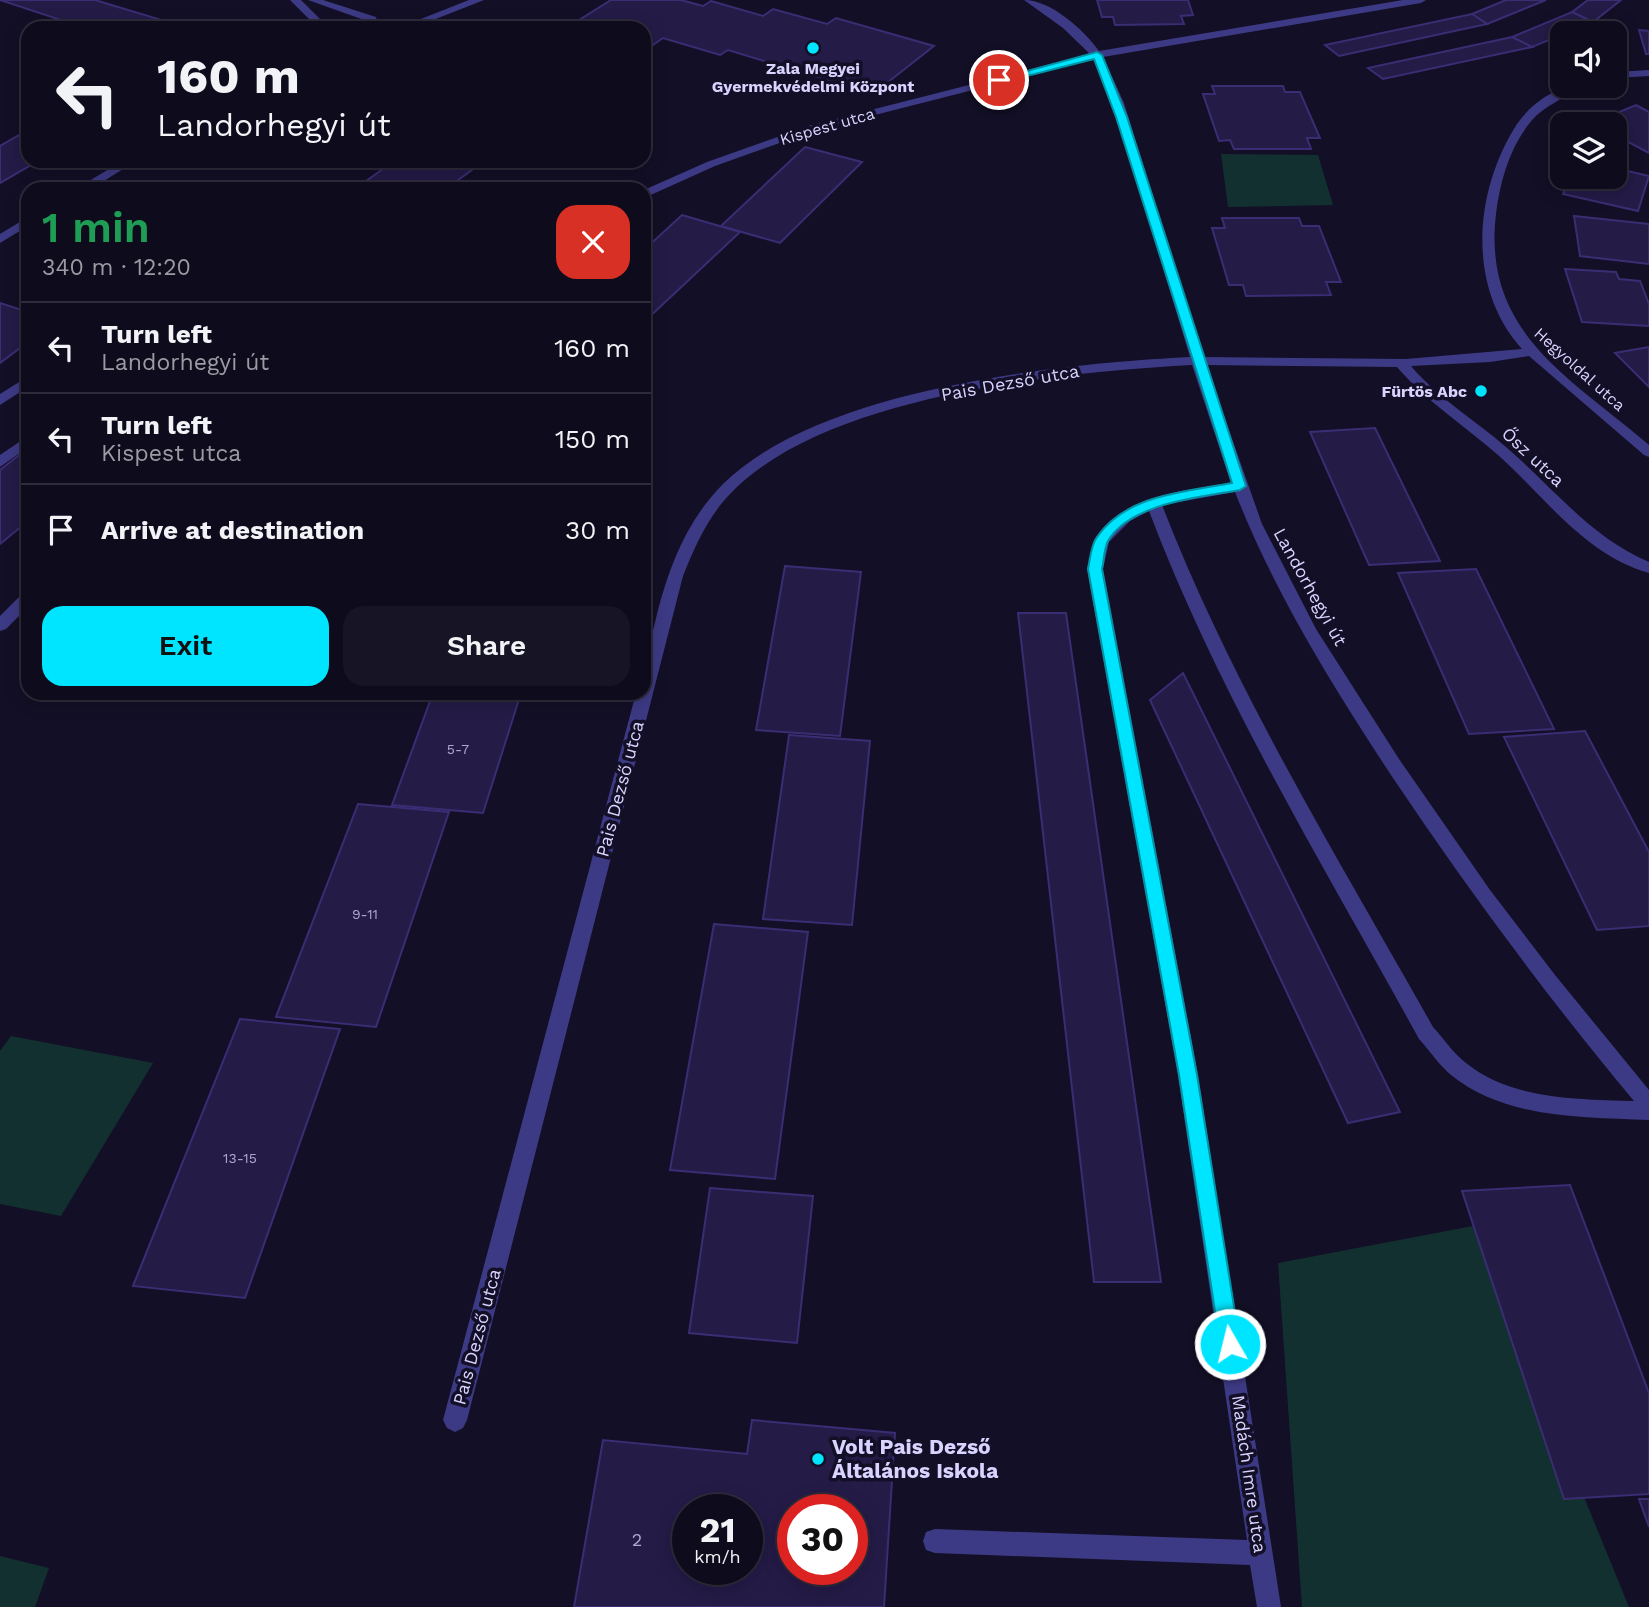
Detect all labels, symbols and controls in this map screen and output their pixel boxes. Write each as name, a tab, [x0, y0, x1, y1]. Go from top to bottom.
map controls	[1550, 21, 1627, 189]
button: sound	[1550, 21, 1627, 98]
marker: Zala Megyei Gyermekvédelmi Központ	[805, 40, 821, 56]
text: 160 m	[157, 47, 300, 105]
icon: left	[42, 49, 133, 140]
pin	[969, 50, 1029, 110]
place label: Zala Megyei Gyermekvédelmi Központ	[712, 59, 914, 96]
icon: arrive	[980, 61, 1018, 99]
street label: Kispest utca	[778, 104, 877, 149]
text: Landorhegyi út	[157, 106, 391, 144]
button: layers	[1550, 112, 1627, 189]
text: 1 min	[42, 203, 150, 252]
button: close	[556, 205, 630, 279]
text: 340 m · 12:20	[42, 254, 191, 281]
text: Turn left	[101, 319, 212, 349]
street label: Hegyoldal utca	[1530, 324, 1629, 415]
icon: left	[42, 329, 80, 367]
text: 160 m	[554, 333, 630, 363]
text: Landorhegyi út	[101, 349, 269, 376]
street label: Pais Dezső utca	[939, 360, 1081, 405]
place label: Fürtös Abc	[1382, 382, 1467, 401]
marker: Fürtös Abc	[1473, 383, 1489, 399]
text: Turn left	[101, 410, 212, 440]
icon: left	[42, 420, 80, 458]
street label: Ősz utca	[1498, 422, 1569, 491]
text: 150 m	[555, 424, 630, 454]
text: Kispest utca	[101, 440, 241, 467]
icon: arrive	[42, 511, 80, 549]
text: Arrive at destination	[101, 515, 364, 545]
text: 30 m	[565, 515, 630, 545]
street label: Landorhegyi út	[1269, 524, 1352, 650]
button: Exit	[42, 606, 329, 686]
button: Share	[343, 606, 630, 686]
street label: Pais Dezső utca	[591, 719, 648, 859]
house number: 5-7	[447, 741, 469, 757]
house number: 9-11	[352, 906, 378, 922]
house number: 13-15	[223, 1150, 257, 1166]
street label: Pais Dezső utca	[448, 1267, 505, 1407]
position arrow	[1193, 1307, 1267, 1381]
street label: Madách Imre utca	[1228, 1394, 1271, 1554]
place label: Volt Pais Dezső Általános Iskola	[832, 1434, 999, 1483]
marker: Volt Pais Dezső Általános Iskola	[810, 1451, 826, 1467]
speed limit sign: 30	[777, 1494, 868, 1585]
text: 21	[700, 1509, 735, 1551]
house number: 2	[632, 1529, 642, 1550]
text: km/h	[694, 1546, 741, 1567]

